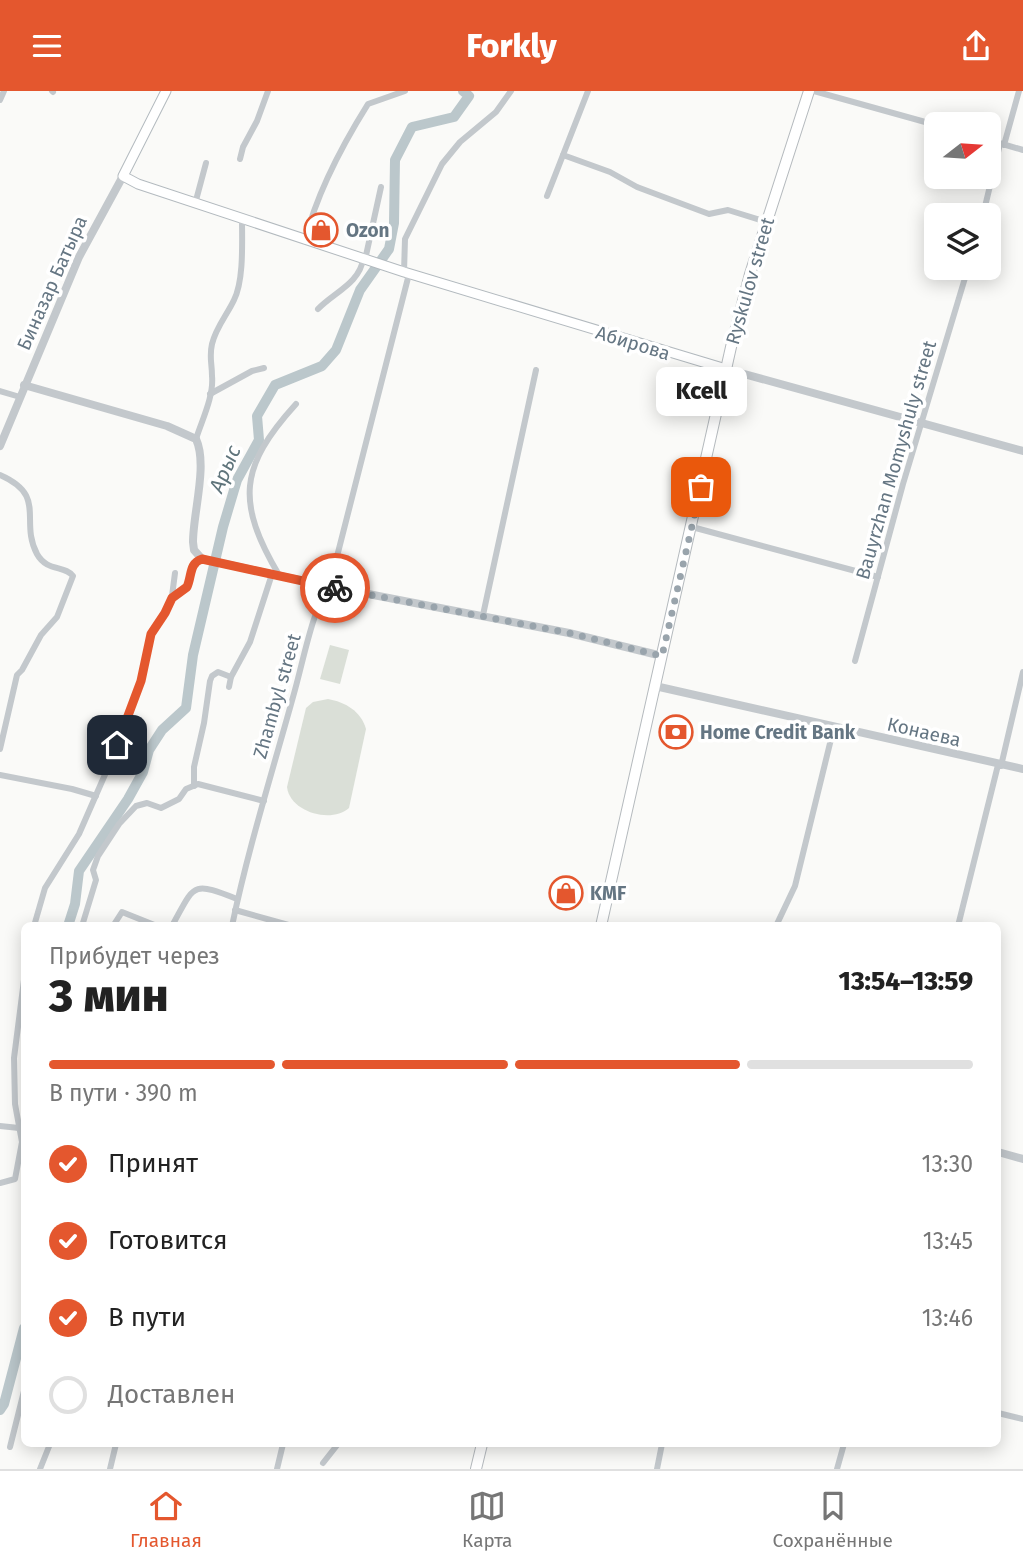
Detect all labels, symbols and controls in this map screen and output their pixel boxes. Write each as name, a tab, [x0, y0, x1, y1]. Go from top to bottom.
icon: menu	[28, 27, 66, 65]
text: Forkly	[466, 27, 557, 65]
icon: share	[957, 27, 995, 65]
north arrow	[924, 112, 1001, 189]
map controls	[924, 112, 1001, 280]
button: layers	[924, 203, 1001, 280]
shop icon: Ozon	[302, 211, 340, 249]
street label: Биназар Батыра	[12, 212, 92, 354]
street label: Ryskulov street	[721, 215, 779, 347]
place label: Ozon	[346, 219, 390, 242]
street label: Абирова	[593, 321, 673, 365]
street label: Bauyrzhan Momyshuly street	[851, 338, 941, 582]
callout: Kcell	[656, 368, 746, 417]
text: Kcell	[676, 377, 727, 405]
water label: Арыс	[203, 441, 247, 498]
pin	[671, 457, 731, 517]
icon: bag	[682, 468, 720, 506]
courier	[300, 553, 370, 623]
icon: bike	[316, 569, 354, 607]
street label: Zhambyl street	[248, 631, 306, 761]
street label: Конаева	[885, 712, 963, 752]
bank icon: Home Credit Bank	[657, 713, 695, 751]
pin	[87, 715, 147, 775]
place label: Home Credit Bank	[700, 721, 856, 744]
icon: home	[98, 726, 136, 764]
shop icon: KMF	[547, 874, 585, 912]
place label: KMF	[590, 882, 627, 905]
text: Прибудет через	[49, 942, 220, 970]
text: 13:54–13:59	[839, 966, 973, 997]
text: 3 мин	[49, 968, 169, 1023]
text: В пути · 390 m	[49, 1079, 198, 1107]
icon: check	[49, 1145, 87, 1183]
text: Принят	[108, 1148, 198, 1179]
text: 13:30	[922, 1150, 973, 1178]
icon: check	[49, 1222, 87, 1260]
text: Готовится	[108, 1225, 228, 1256]
text: 13:45	[923, 1227, 973, 1255]
icon: check	[49, 1299, 87, 1337]
text: В пути	[108, 1302, 186, 1333]
text: 13:46	[922, 1304, 973, 1332]
text: Доставлен	[108, 1379, 235, 1410]
tab: Главная	[130, 1487, 202, 1552]
tab: Карта	[462, 1487, 512, 1552]
tab: Сохранённые	[773, 1487, 893, 1552]

